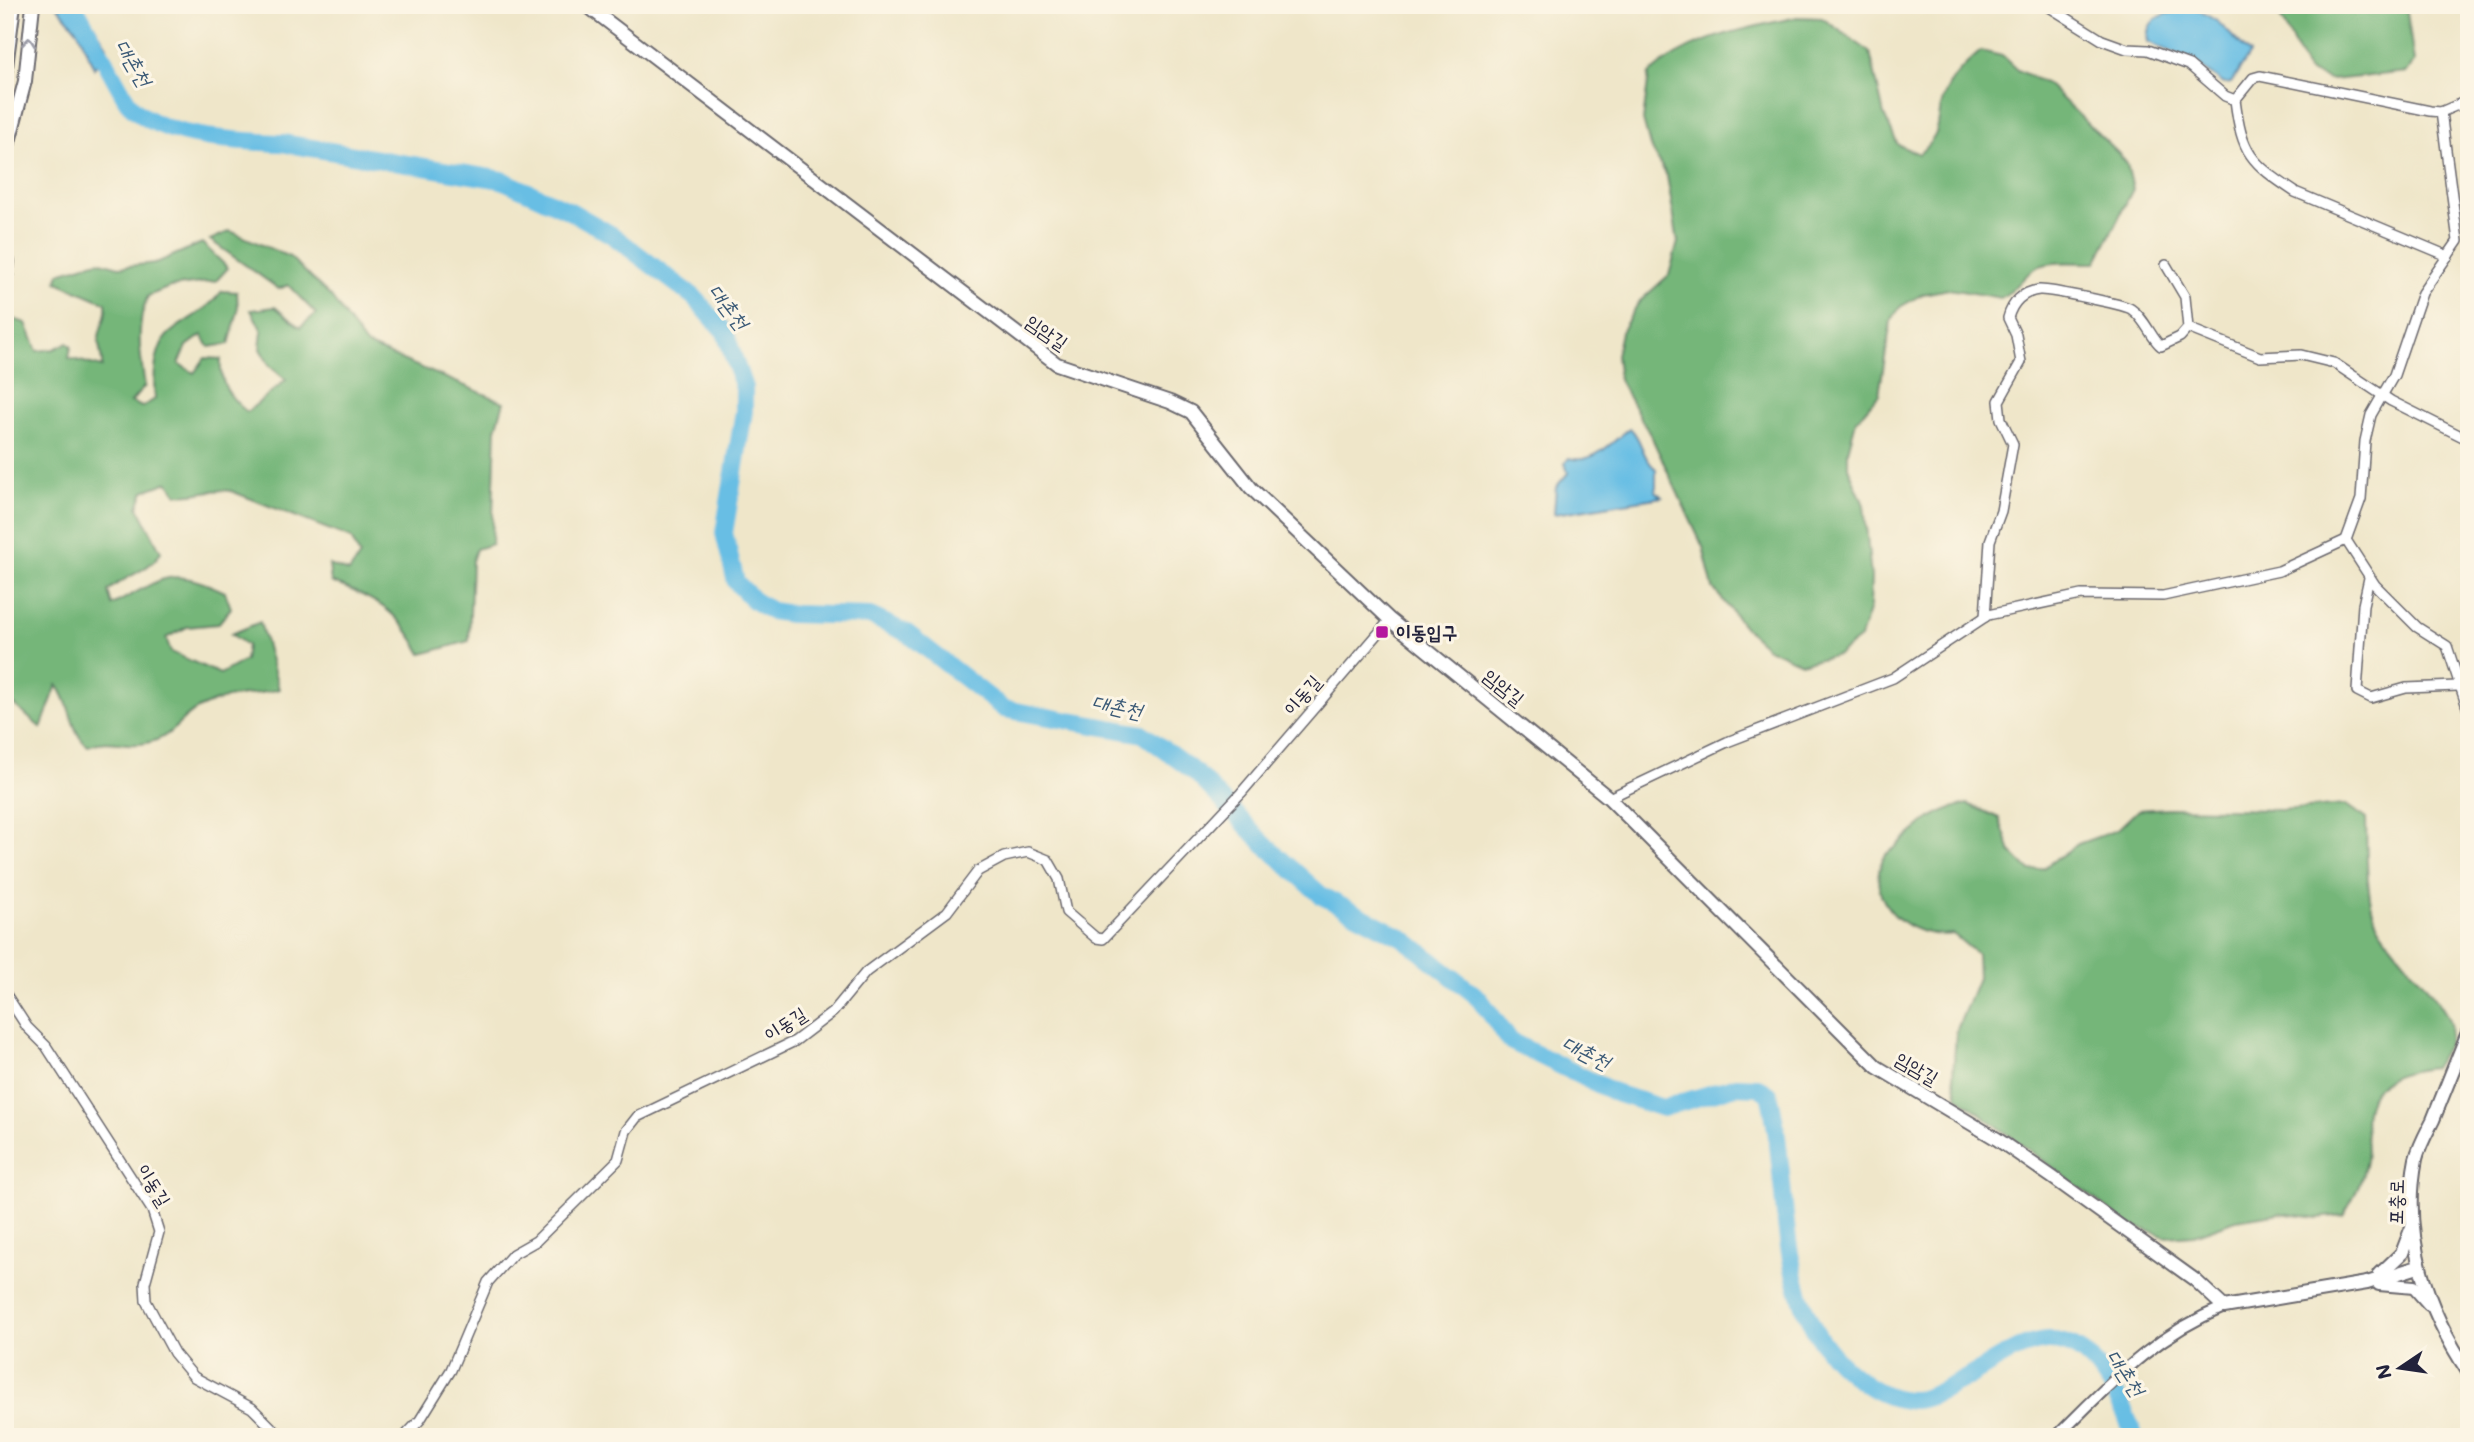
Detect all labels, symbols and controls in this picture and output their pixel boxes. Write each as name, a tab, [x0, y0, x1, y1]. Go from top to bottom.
water label: 대촌천	[110, 34, 160, 93]
one-way arrow	[21, 36, 36, 47]
water label: 대촌천	[703, 278, 757, 336]
street label: 임암길	[1021, 308, 1073, 355]
place label: 이동입구	[1396, 619, 1457, 644]
marker: 이동입구	[1374, 624, 1390, 640]
street label: 임암길	[1479, 662, 1530, 711]
street label: 이동길	[1277, 669, 1326, 720]
water label: 대촌천	[1090, 687, 1147, 724]
street label: 이동길	[759, 1001, 811, 1047]
water label: 대촌천	[1558, 1028, 1617, 1076]
street label: 임암길	[1891, 1045, 1943, 1090]
street label: 이동길	[132, 1159, 177, 1211]
street label: 포충로	[2383, 1179, 2408, 1225]
north arrow	[2366, 1334, 2436, 1404]
water label: 대촌천	[2101, 1344, 2153, 1402]
text: N	[2369, 1362, 2397, 1382]

